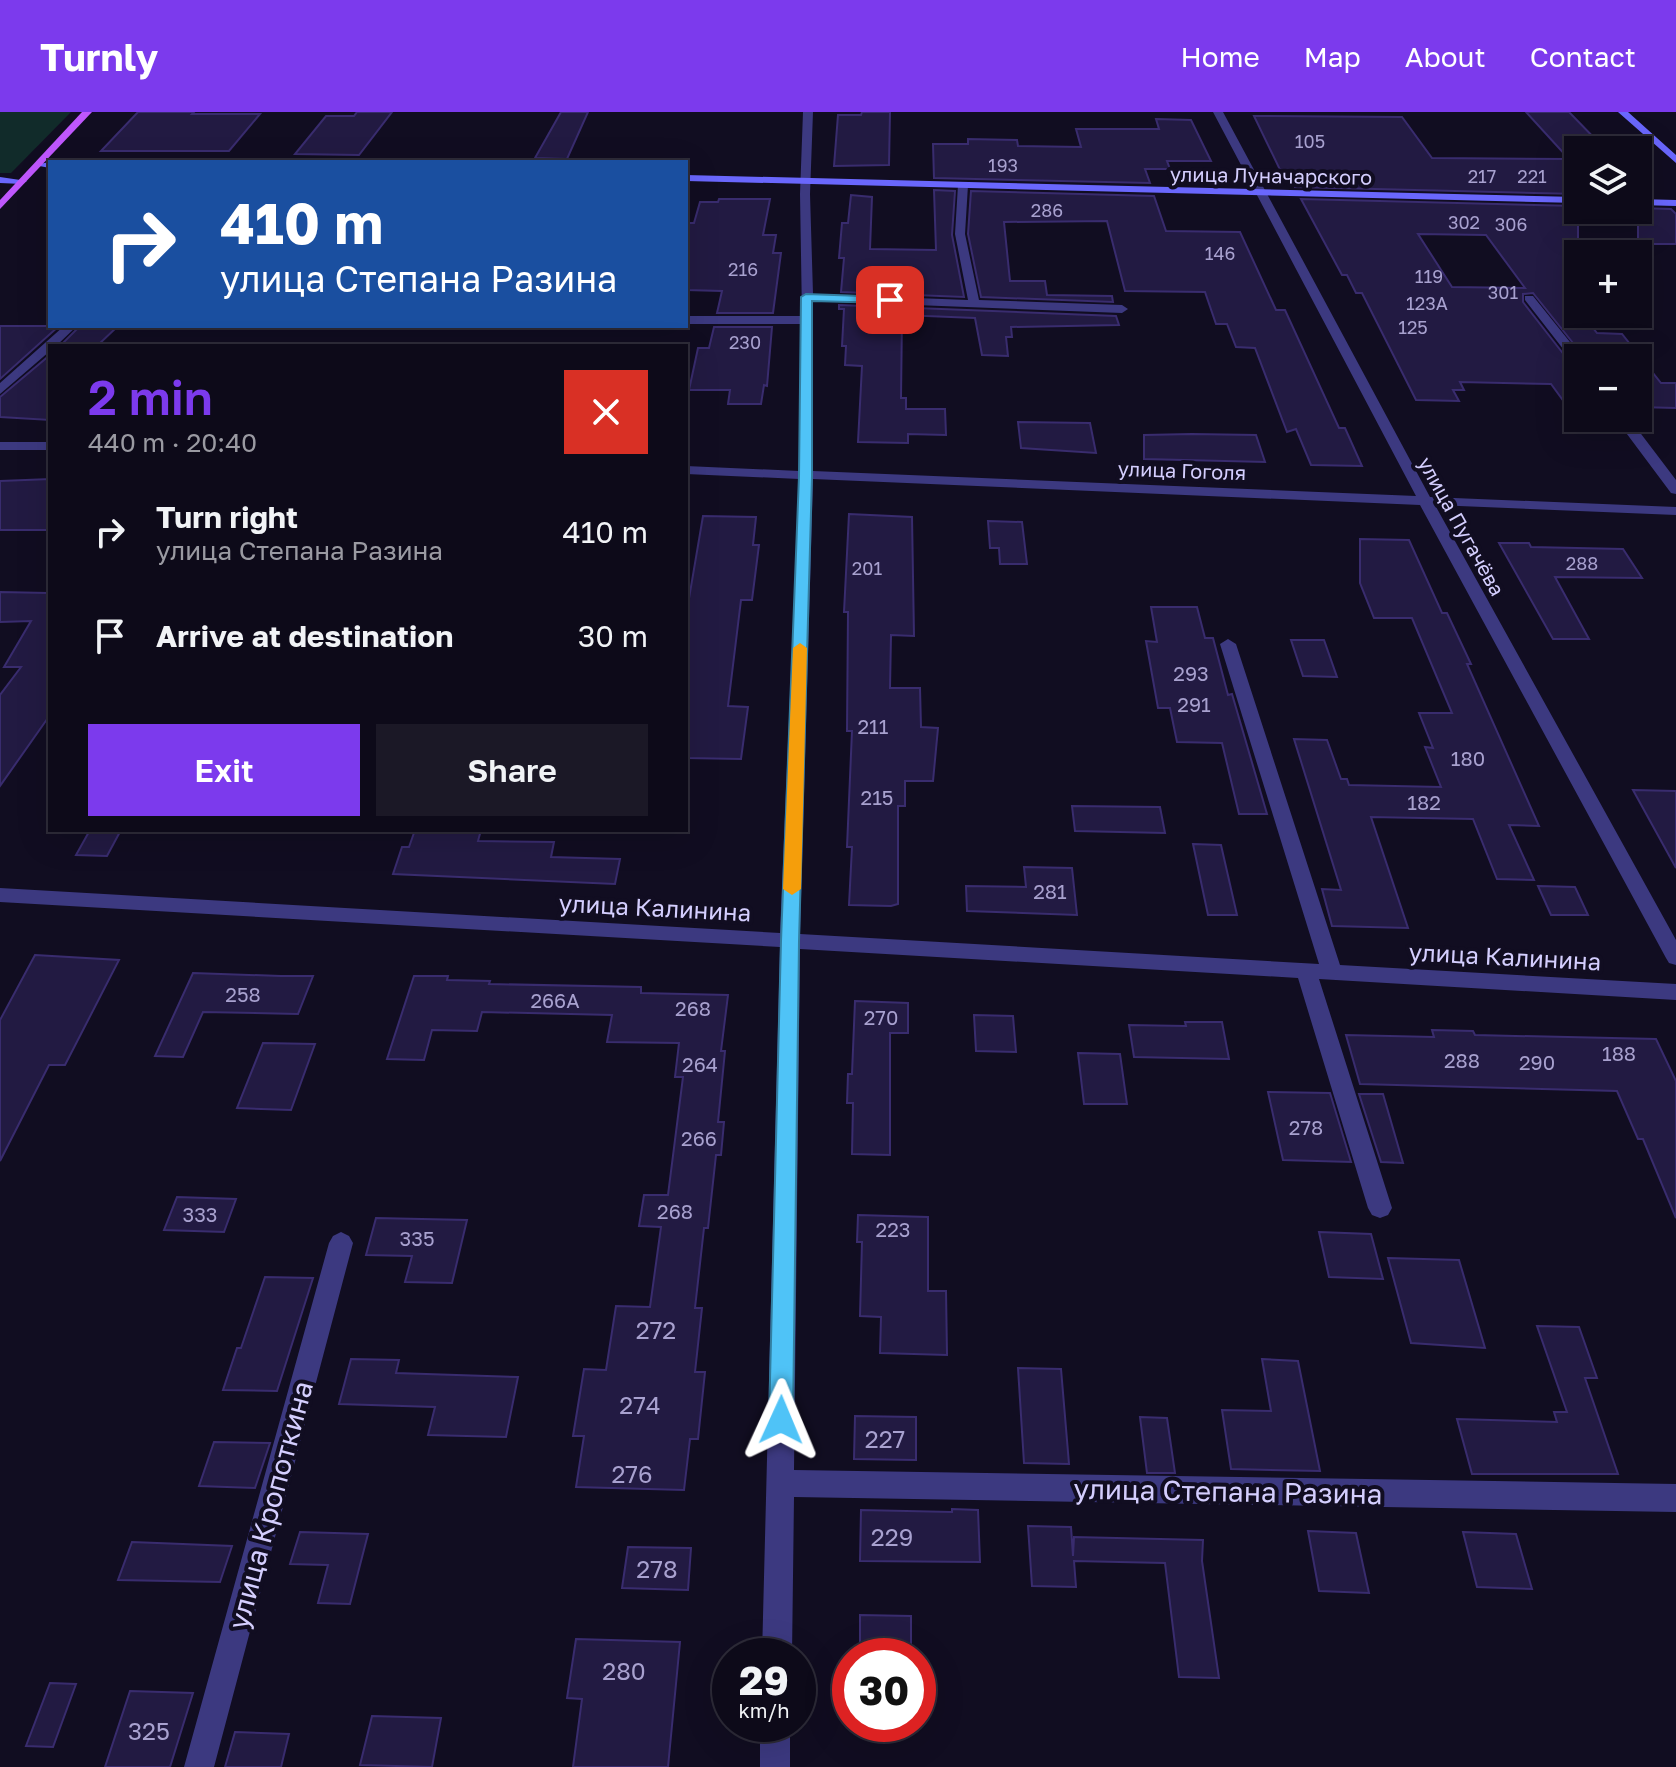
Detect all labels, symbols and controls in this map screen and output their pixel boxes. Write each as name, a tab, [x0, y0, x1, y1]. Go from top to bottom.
text: Turnly	[40, 34, 158, 79]
text: Home	[1181, 40, 1260, 73]
text: Map	[1304, 40, 1361, 73]
text: About	[1405, 40, 1486, 73]
text: Contact	[1530, 40, 1636, 73]
house number: 105	[1295, 130, 1325, 152]
map controls	[1564, 136, 1652, 432]
button: layers	[1564, 136, 1652, 224]
house number: 193	[988, 154, 1018, 176]
street label: улица Луначарского	[1170, 161, 1372, 189]
house number: 217	[1468, 165, 1496, 187]
house number: 221	[1517, 165, 1547, 187]
text: 410 m	[220, 189, 383, 256]
icon: right	[88, 192, 192, 296]
house number: 286	[1031, 199, 1063, 221]
house number: 302	[1448, 211, 1480, 233]
house number: 306	[1495, 213, 1527, 235]
button: +	[1564, 240, 1652, 328]
house number: 146	[1205, 242, 1235, 264]
text: улица Степана Разина	[220, 257, 617, 300]
house number: 216	[728, 258, 758, 280]
house number: 119	[1415, 265, 1443, 287]
pin	[856, 266, 924, 334]
icon: arrive	[868, 278, 912, 322]
house number: 301	[1488, 281, 1518, 303]
house number: 123А	[1406, 292, 1448, 314]
house number: 125	[1398, 316, 1428, 338]
house number: 230	[729, 331, 761, 353]
button: −	[1564, 344, 1652, 432]
text: 2 min	[88, 368, 213, 426]
button: close	[564, 370, 648, 454]
text: 440 m · 20:40	[88, 427, 257, 458]
street label: улица Пугачёва	[1414, 452, 1510, 600]
street label: улица Гоголя	[1117, 456, 1247, 484]
text: Turn right	[156, 499, 298, 535]
icon: right	[88, 510, 132, 554]
text: 410 m	[563, 514, 648, 550]
text: улица Степана Разина	[156, 535, 443, 566]
house number: 288	[1566, 552, 1598, 574]
house number: 201	[852, 557, 882, 579]
icon: arrive	[88, 614, 132, 658]
text: Arrive at destination	[156, 618, 453, 654]
text: 30 m	[578, 618, 648, 654]
house number: 293	[1173, 661, 1209, 685]
house number: 291	[1177, 692, 1211, 716]
house number: 211	[858, 714, 889, 738]
button: Exit	[88, 724, 360, 816]
button: Share	[376, 724, 648, 816]
house number: 180	[1451, 746, 1485, 770]
house number: 215	[861, 785, 893, 809]
house number: 182	[1407, 790, 1441, 814]
house number: 281	[1033, 879, 1067, 903]
street label: улица Калинина	[558, 887, 752, 927]
street label: улица Калинина	[1408, 936, 1602, 976]
house number: 258	[225, 982, 261, 1006]
house number: 266А	[530, 988, 580, 1012]
house number: 268	[675, 996, 711, 1020]
house number: 270	[864, 1005, 898, 1029]
house number: 188	[1602, 1041, 1636, 1065]
house number: 288	[1444, 1048, 1480, 1072]
house number: 290	[1519, 1050, 1555, 1074]
house number: 264	[682, 1052, 718, 1076]
house number: 278	[1289, 1115, 1323, 1139]
house number: 266	[681, 1126, 717, 1150]
house number: 268	[657, 1199, 693, 1223]
house number: 333	[182, 1202, 218, 1226]
house number: 223	[876, 1217, 910, 1241]
house number: 335	[400, 1226, 435, 1250]
house number: 272	[636, 1315, 676, 1344]
street label: улица Кропоткина	[221, 1377, 319, 1633]
position arrow	[739, 1378, 823, 1462]
house number: 274	[619, 1390, 661, 1419]
house number: 227	[865, 1424, 905, 1453]
house number: 276	[611, 1459, 653, 1488]
street label: улица Степана Разина	[1073, 1472, 1383, 1510]
house number: 229	[871, 1522, 913, 1551]
house number: 278	[636, 1554, 678, 1583]
speed limit sign: 30	[832, 1638, 936, 1742]
house number: 280	[602, 1656, 646, 1685]
text: 29	[739, 1656, 789, 1704]
text: km/h	[739, 1698, 789, 1722]
house number: 325	[128, 1716, 170, 1745]

